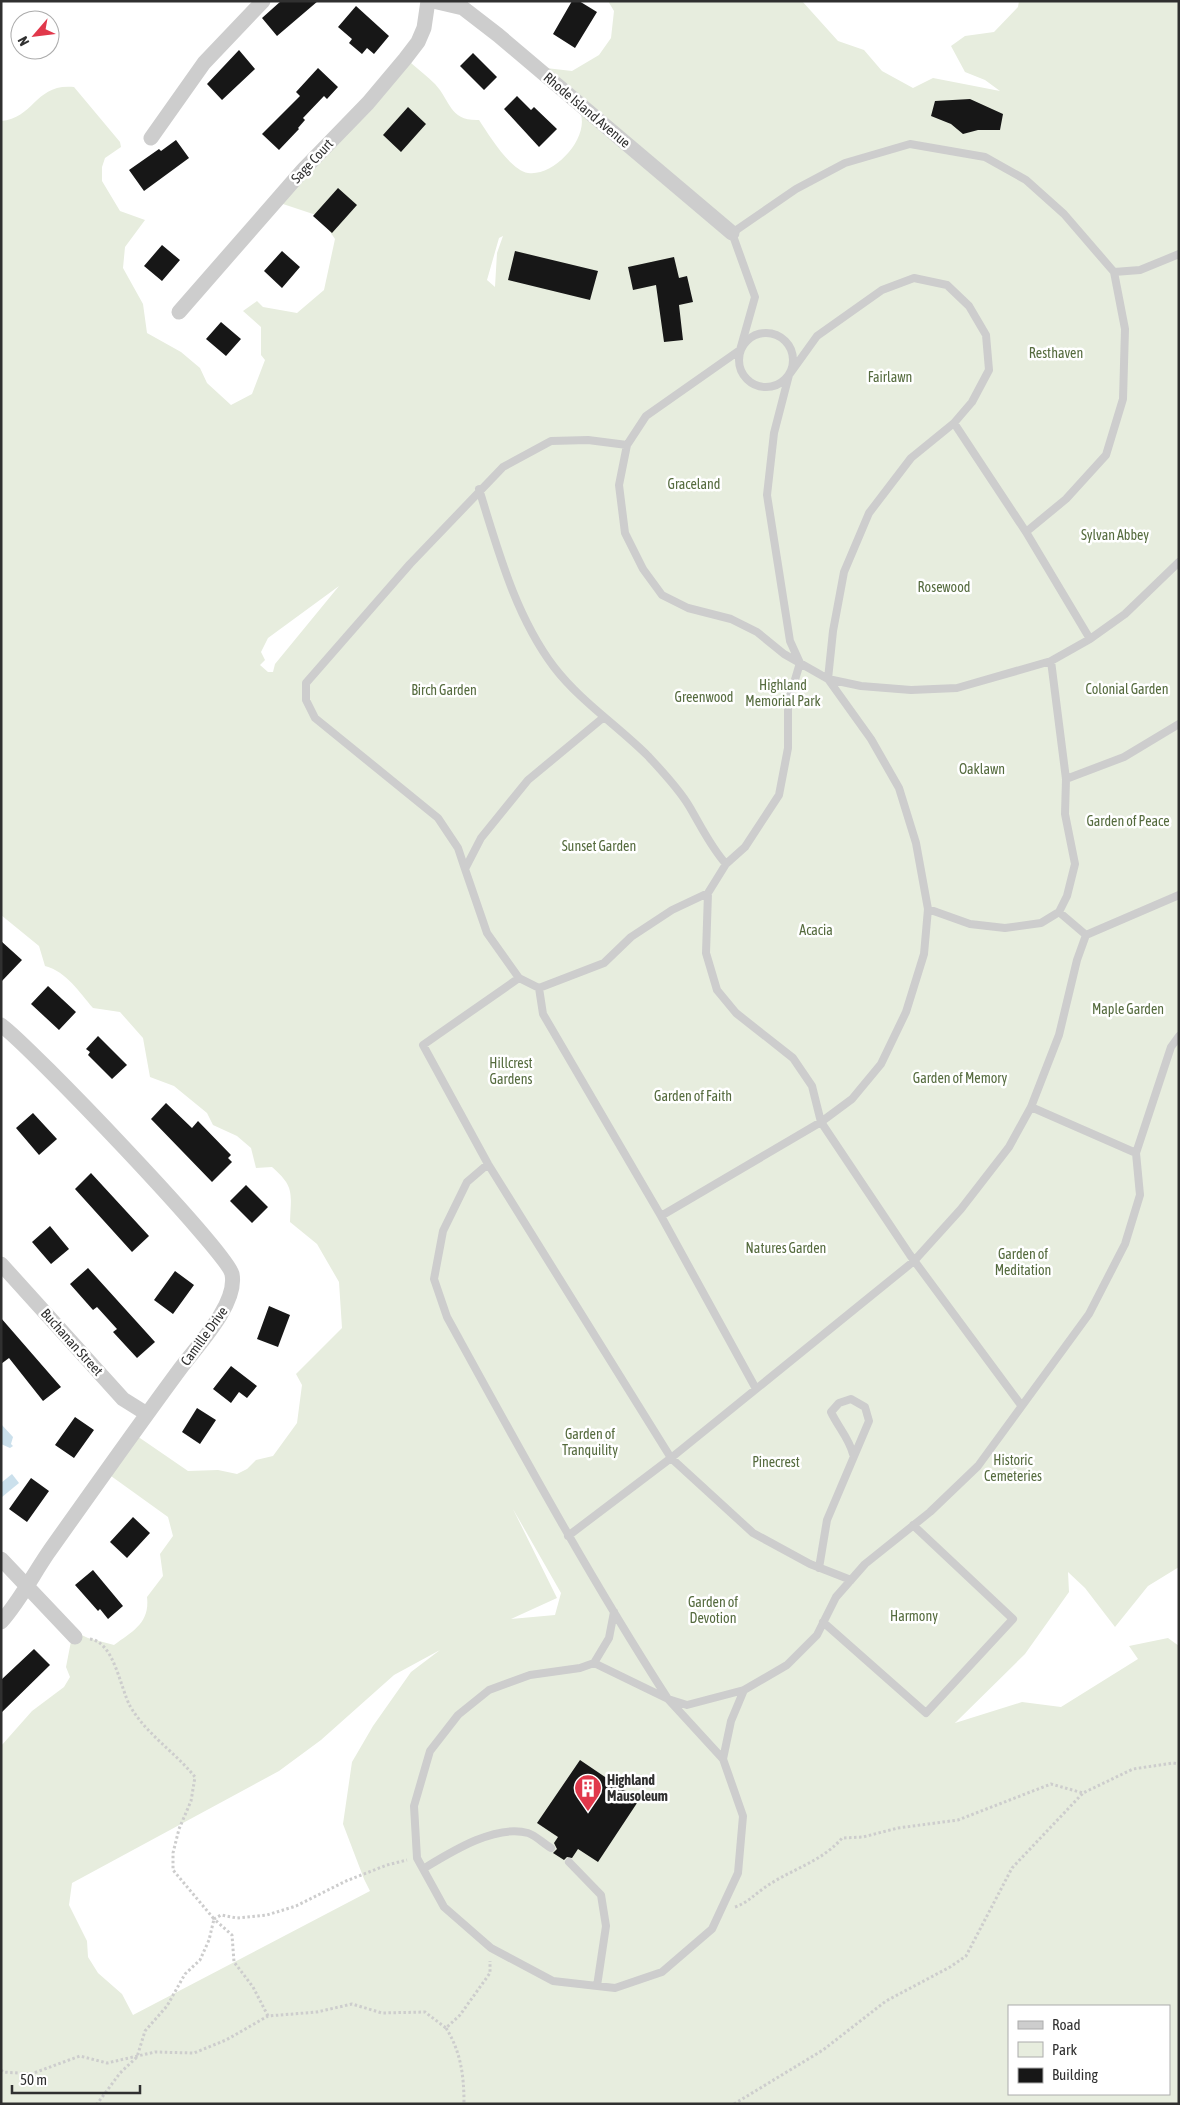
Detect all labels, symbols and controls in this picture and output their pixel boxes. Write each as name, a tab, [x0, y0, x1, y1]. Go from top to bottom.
north arrow	[10, 10, 60, 60]
text: N	[15, 34, 33, 49]
street label: Rhode Island Avenue	[540, 69, 634, 151]
street label: Sage Court	[288, 136, 336, 186]
park label: Resthaven	[1029, 345, 1083, 361]
park label: Fairlawn	[868, 369, 912, 385]
park label: Graceland	[668, 476, 720, 492]
park label: Sylvan Abbey	[1081, 527, 1149, 543]
park label: Rosewood	[918, 579, 970, 595]
park label: Highland Memorial Park	[745, 677, 821, 709]
park label: Colonial Garden	[1085, 681, 1169, 697]
park label: Birch Garden	[411, 682, 477, 698]
park label: Greenwood	[675, 689, 734, 705]
park label: Oaklawn	[959, 761, 1005, 777]
park label: Garden of Peace	[1086, 813, 1170, 829]
park label: Sunset Garden	[562, 838, 636, 854]
park label: Acacia	[799, 922, 833, 938]
park label: Maple Garden	[1092, 1001, 1164, 1017]
park label: Hillcrest Gardens	[489, 1055, 533, 1087]
park label: Garden of Memory	[913, 1070, 1007, 1086]
park label: Garden of Faith	[654, 1088, 732, 1104]
park label: Natures Garden	[746, 1240, 826, 1256]
park label: Garden of Meditation	[995, 1246, 1051, 1278]
street label: Camille Drive	[177, 1303, 231, 1369]
street label: Buchanan Street	[38, 1305, 106, 1379]
park label: Garden of Tranquility	[562, 1426, 618, 1458]
park label: Historic Cemeteries	[984, 1452, 1042, 1484]
park label: Pinecrest	[752, 1454, 800, 1470]
park label: Garden of Devotion	[688, 1594, 738, 1626]
park label: Harmony	[890, 1608, 938, 1624]
place label: Highland Mausoleum	[607, 1772, 668, 1804]
building icon: Highland Mausoleum	[573, 1773, 603, 1812]
legend	[1008, 2005, 1170, 2095]
text: Road	[1052, 2016, 1081, 2033]
text: Park	[1052, 2041, 1077, 2058]
scale bar	[12, 2062, 140, 2094]
text: Building	[1052, 2066, 1098, 2083]
text: 50 m	[20, 2071, 47, 2088]

